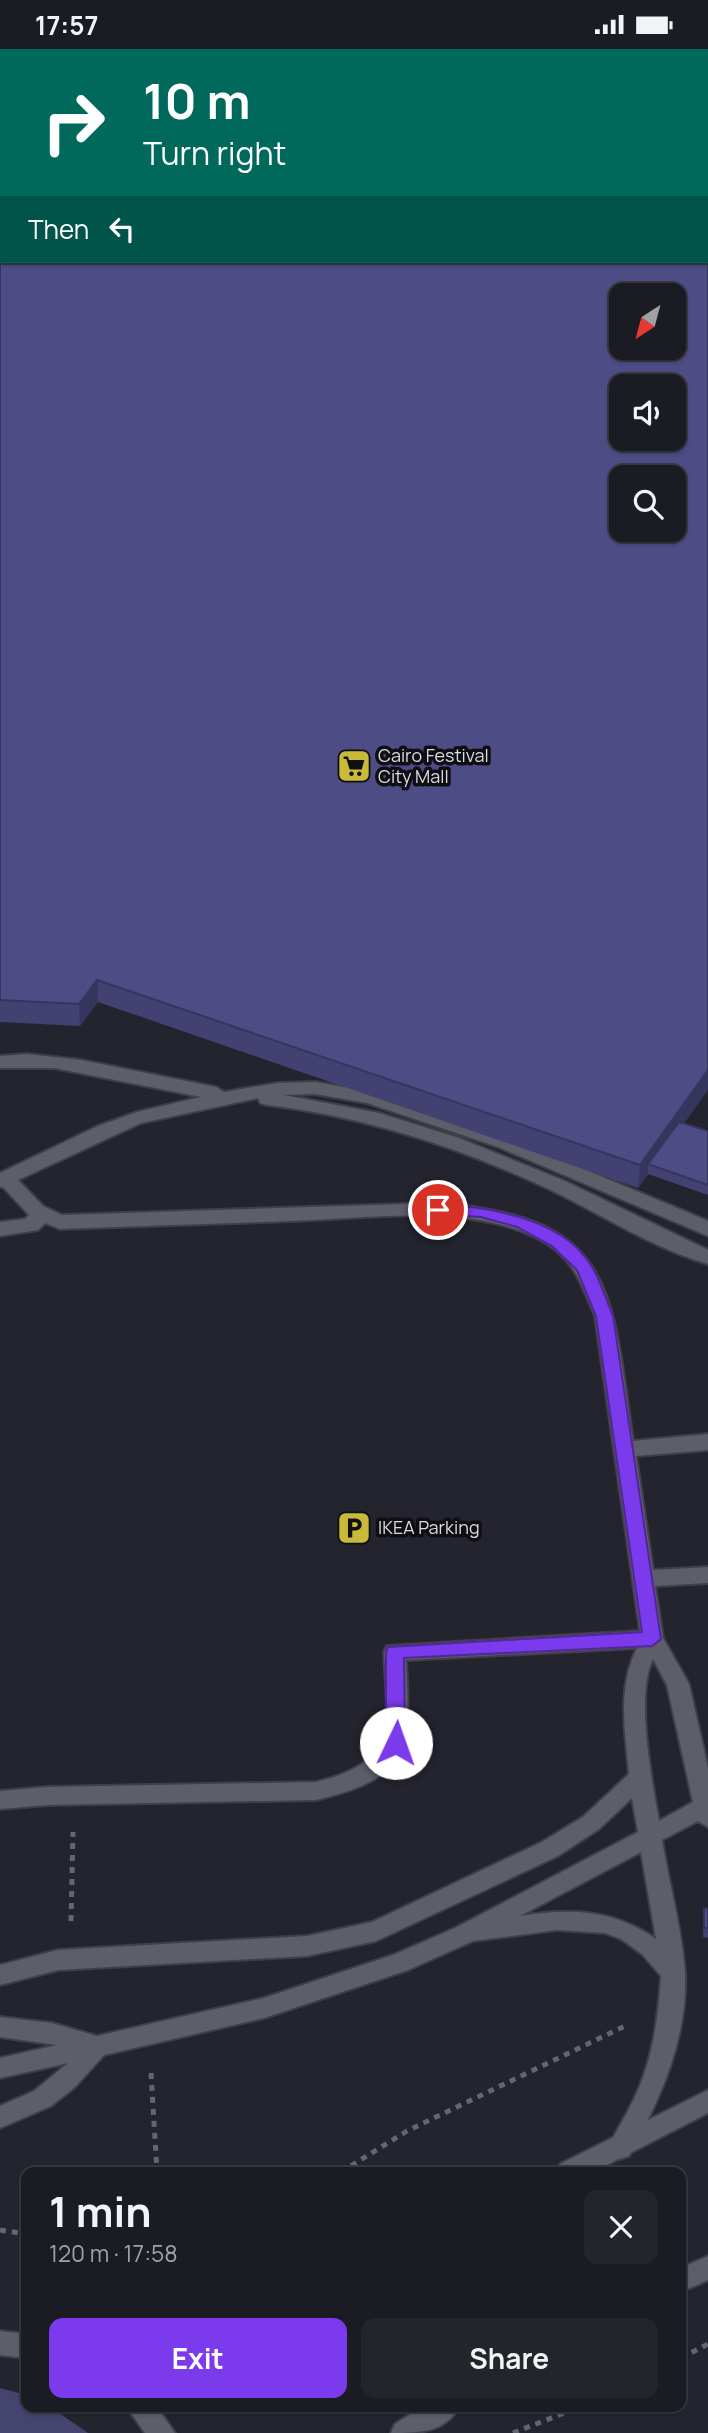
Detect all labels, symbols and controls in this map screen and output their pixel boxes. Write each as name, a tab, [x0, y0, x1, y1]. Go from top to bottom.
text: 17:57	[35, 7, 98, 43]
text: 10 m	[143, 67, 251, 134]
icon: right	[28, 77, 119, 168]
text: Turn right	[143, 131, 286, 175]
icon: left	[103, 210, 141, 248]
text: Then	[28, 211, 89, 247]
north arrow	[609, 283, 686, 361]
map controls	[609, 283, 686, 542]
button: sound	[609, 374, 686, 451]
button: search	[609, 465, 686, 542]
place label: Cairo Festival City Mall	[378, 743, 489, 788]
supermarket icon: Cairo Festival City Mall	[335, 747, 373, 785]
pin	[408, 1180, 468, 1240]
icon: arrive	[419, 1191, 457, 1229]
parking icon: IKEA Parking	[335, 1509, 373, 1547]
place label: IKEA Parking	[378, 1515, 480, 1539]
position arrow	[359, 1706, 433, 1780]
text: 1 min	[49, 2182, 152, 2240]
button: close	[584, 2190, 658, 2264]
text: 120 m · 17:58	[49, 2237, 178, 2269]
button: Exit	[49, 2318, 347, 2398]
button: Share	[361, 2318, 658, 2398]

